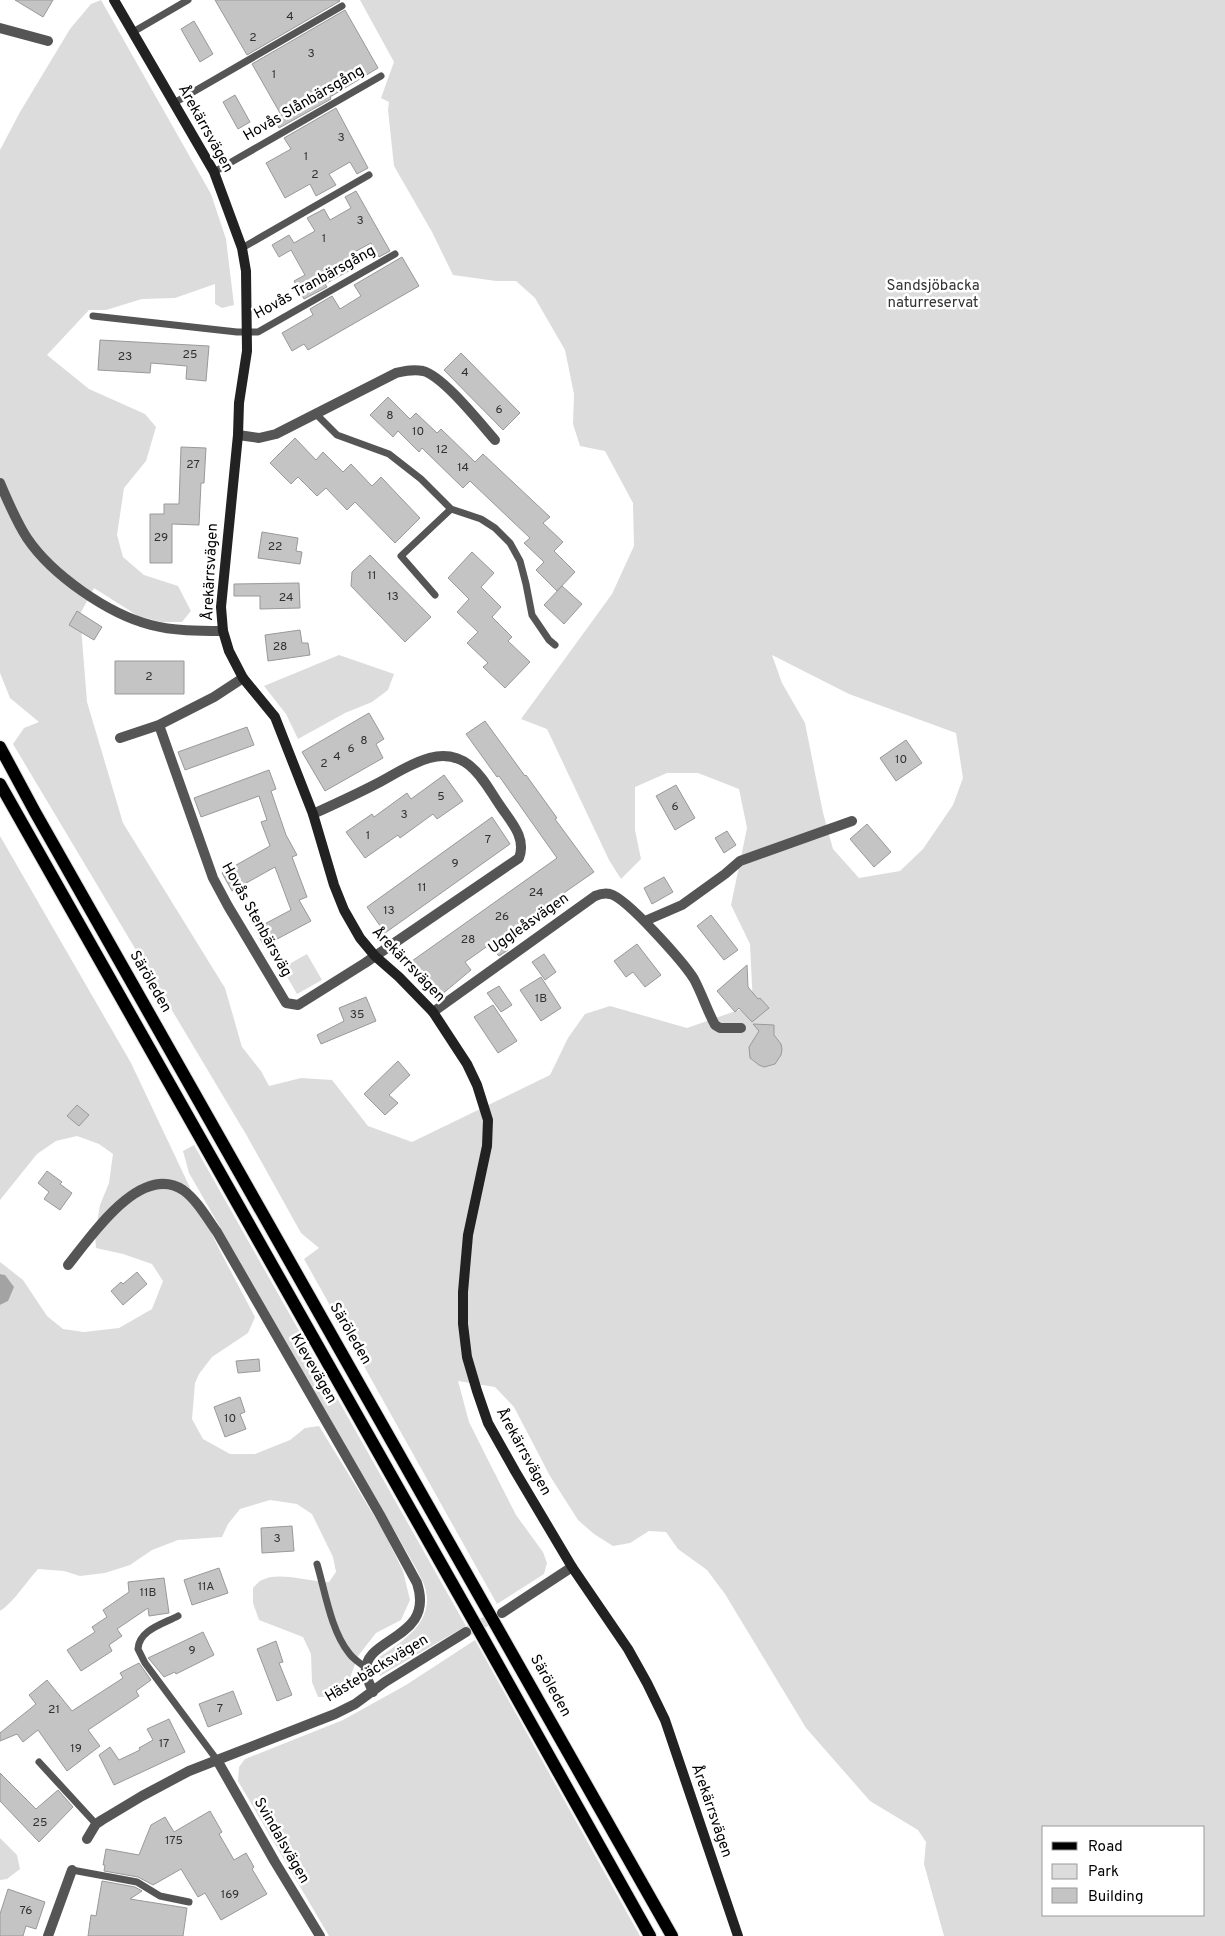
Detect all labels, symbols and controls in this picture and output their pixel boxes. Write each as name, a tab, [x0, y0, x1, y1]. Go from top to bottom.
house number: 4	[286, 9, 294, 25]
house number: 2	[249, 30, 257, 46]
house number: 3	[307, 46, 315, 62]
street label: Hovås Slånbärsgång	[240, 62, 368, 146]
house number: 1	[272, 67, 276, 83]
street label: Årekärrsvägen	[173, 82, 237, 176]
house number: 3	[337, 130, 345, 146]
house number: 1	[304, 149, 308, 165]
house number: 2	[311, 167, 319, 183]
house number: 3	[356, 213, 364, 229]
house number: 1	[322, 231, 326, 247]
street label: Hovås Tranbärsgång	[251, 242, 379, 324]
park label: Sandsjöbacka naturreservat	[886, 277, 980, 313]
house number: 25	[183, 347, 197, 363]
house number: 23	[118, 349, 132, 365]
house number: 4	[461, 365, 469, 381]
house number: 6	[495, 402, 503, 418]
house number: 8	[386, 408, 394, 424]
house number: 10	[412, 424, 424, 440]
house number: 12	[436, 442, 448, 458]
house number: 27	[186, 457, 200, 473]
house number: 14	[457, 460, 469, 476]
street label: Årekärrsvägen	[199, 523, 223, 621]
house number: 29	[154, 530, 168, 546]
house number: 22	[268, 539, 282, 555]
house number: 11	[368, 568, 376, 584]
house number: 13	[387, 589, 399, 605]
house number: 24	[279, 590, 293, 606]
house number: 28	[273, 639, 287, 655]
house number: 2	[145, 669, 153, 685]
house number: 8	[360, 733, 368, 749]
house number: 6	[347, 741, 355, 757]
house number: 4	[333, 749, 341, 765]
house number: 10	[895, 752, 907, 768]
house number: 2	[320, 756, 328, 772]
house number: 5	[437, 789, 445, 805]
house number: 6	[671, 799, 679, 815]
house number: 3	[400, 807, 408, 823]
house number: 1	[366, 828, 370, 844]
house number: 7	[485, 832, 491, 848]
house number: 9	[451, 856, 459, 872]
street label: Hovås Stenbärsväg	[217, 859, 295, 981]
house number: 11	[418, 880, 426, 896]
house number: 24	[529, 885, 543, 901]
street label: Uggleåsvägen	[485, 889, 573, 959]
house number: 13	[383, 903, 395, 919]
house number: 26	[495, 909, 509, 925]
street label: Årekärrsvägen	[367, 923, 449, 1007]
house number: 28	[461, 932, 475, 948]
street label: Säröleden	[125, 948, 175, 1016]
house number: 1B	[535, 991, 547, 1007]
house number: 35	[350, 1007, 364, 1023]
street label: Säröleden	[325, 1300, 375, 1368]
street label: Klevevägen	[285, 1331, 341, 1407]
street label: Årekärrsvägen	[491, 1405, 555, 1499]
house number: 10	[224, 1411, 236, 1427]
house number: 3	[273, 1531, 281, 1547]
house number: 11A	[198, 1579, 214, 1595]
house number: 11B	[140, 1585, 157, 1601]
street label: Hästebäcksvägen	[322, 1631, 432, 1707]
house number: 9	[188, 1643, 196, 1659]
street label: Säröleden	[525, 1651, 575, 1721]
house number: 7	[217, 1701, 223, 1717]
house number: 21	[48, 1702, 60, 1718]
house number: 17	[159, 1736, 169, 1752]
house number: 19	[70, 1741, 82, 1757]
street label: Årekärrsvägen	[686, 1762, 736, 1860]
street label: Svindalsvägen	[249, 1795, 313, 1887]
house number: 25	[33, 1815, 47, 1831]
legend	[1042, 1826, 1205, 1916]
house number: 175	[165, 1833, 183, 1849]
text: Road	[1088, 1838, 1123, 1857]
text: Park	[1088, 1863, 1119, 1882]
house number: 169	[221, 1887, 239, 1903]
text: Building	[1088, 1888, 1143, 1907]
house number: 76	[20, 1903, 32, 1919]

